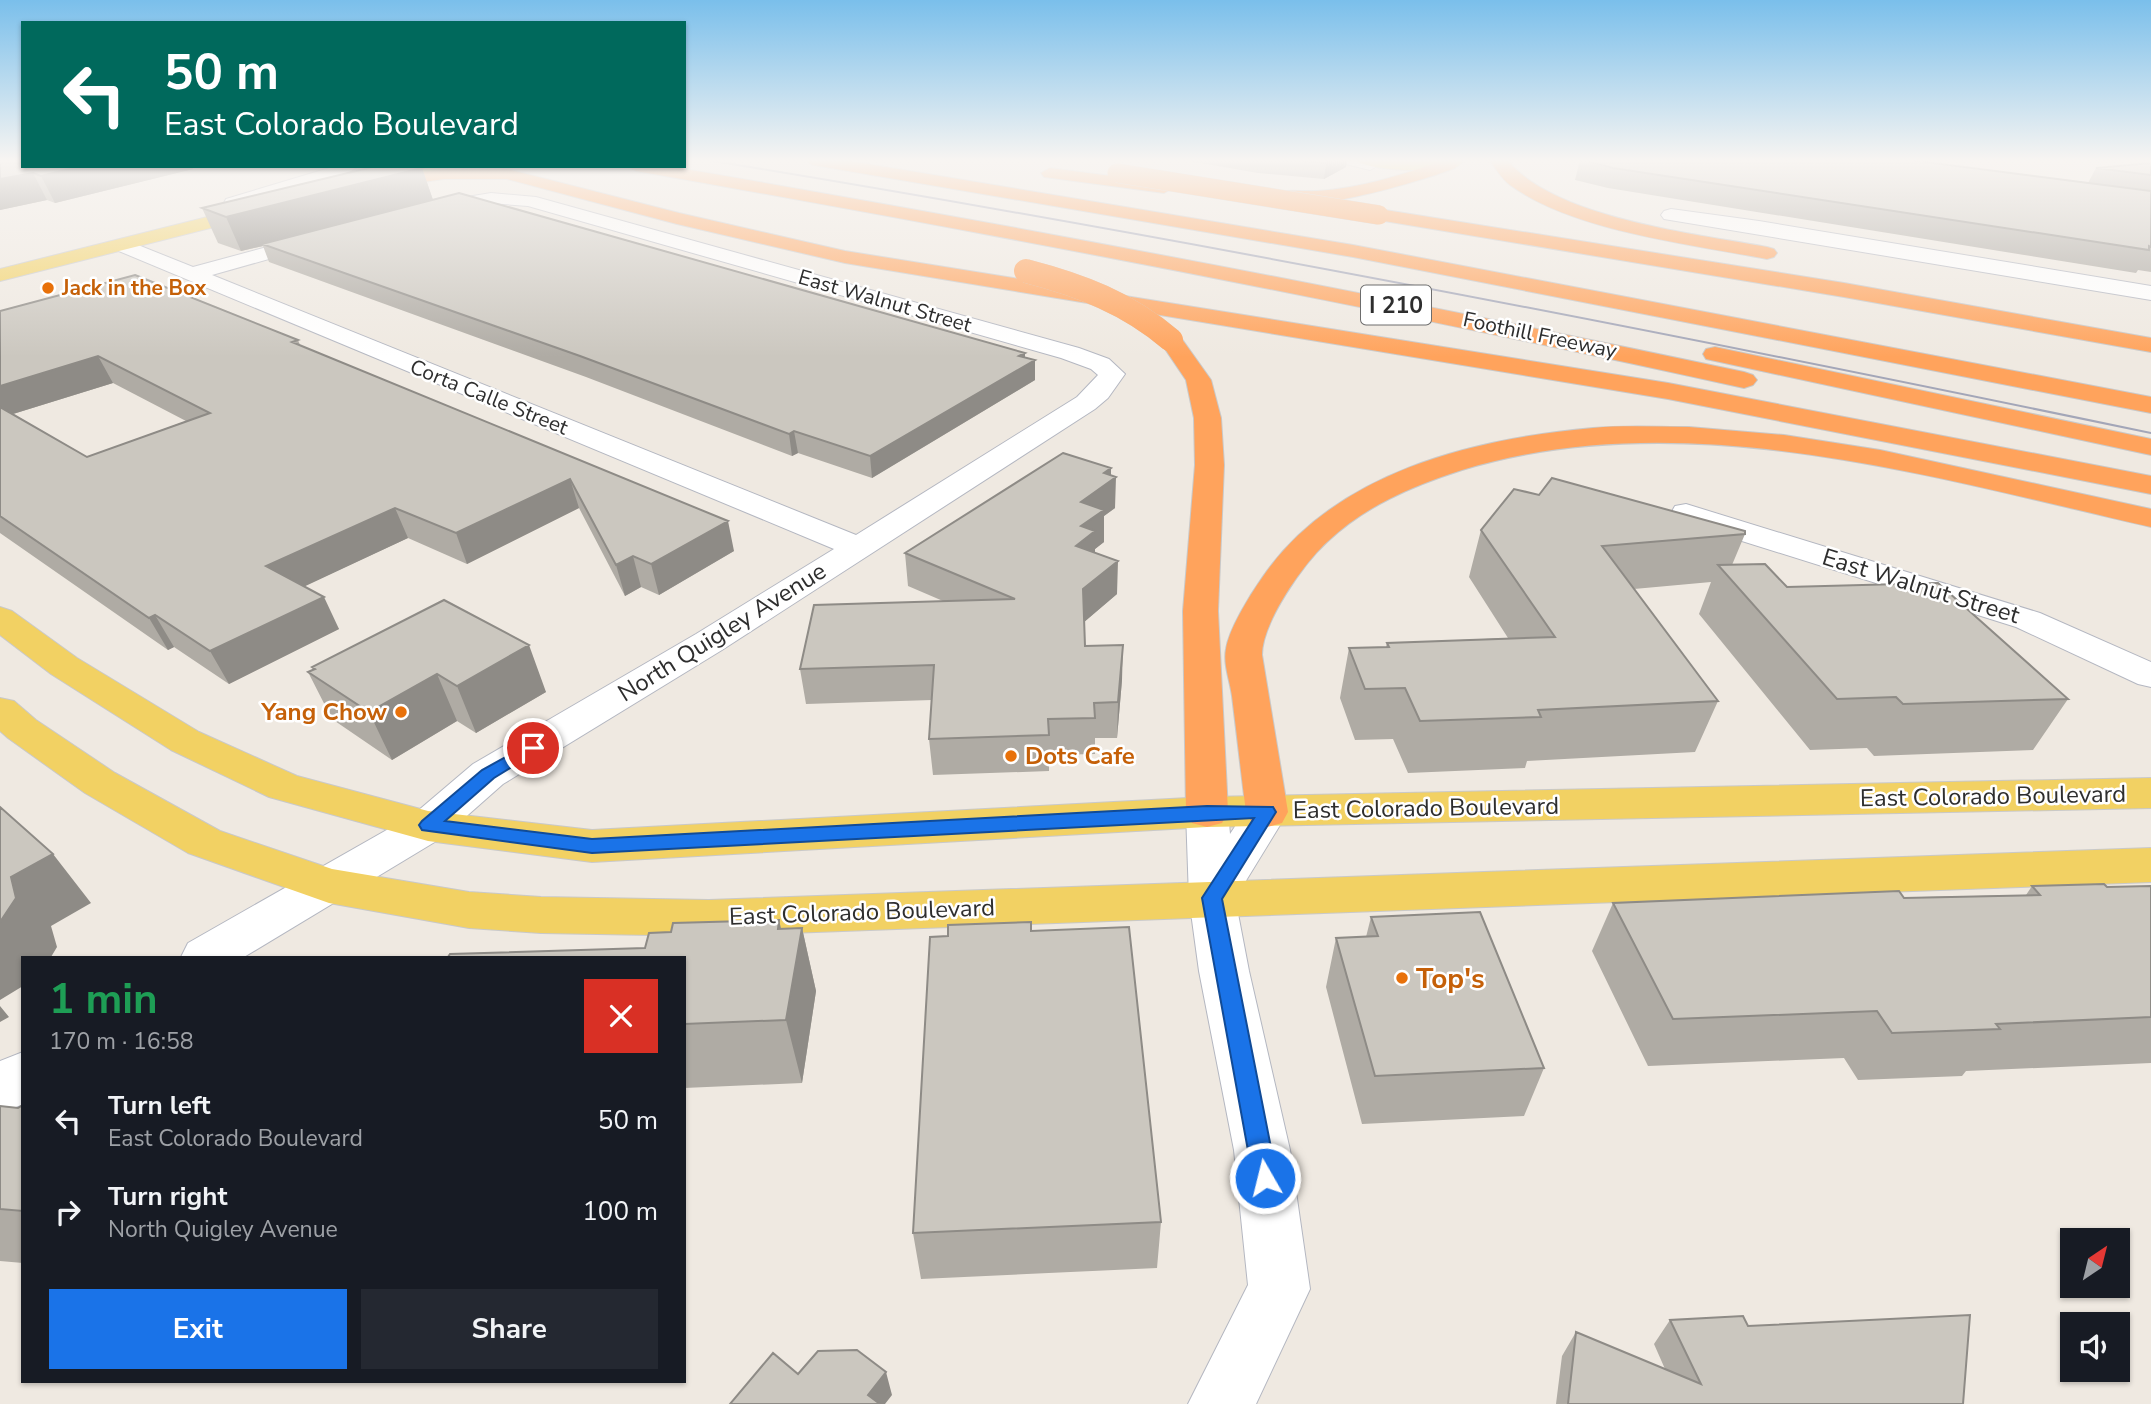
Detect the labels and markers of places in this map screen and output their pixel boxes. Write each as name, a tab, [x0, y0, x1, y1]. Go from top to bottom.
place label: Jack in the Box	[61, 274, 207, 302]
marker: Jack in the Box	[40, 280, 56, 296]
place label: Yang Chow	[261, 696, 388, 728]
marker: Yang Chow	[393, 704, 409, 720]
pin	[503, 718, 563, 778]
place label: Dots Cafe	[1025, 740, 1135, 772]
marker: Dots Cafe	[1003, 748, 1019, 764]
place label: Top's	[1416, 960, 1485, 998]
marker: Top's	[1394, 970, 1410, 986]

